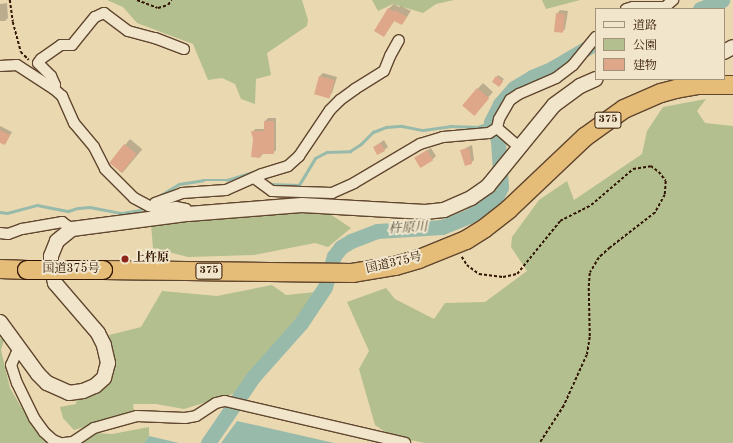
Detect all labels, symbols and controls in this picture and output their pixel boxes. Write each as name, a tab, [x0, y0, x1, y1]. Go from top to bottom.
legend	[595, 8, 725, 80]
text: 道路	[633, 20, 657, 32]
text: 公園	[633, 40, 657, 52]
text: 建物	[633, 60, 657, 72]
road number: 375	[594, 111, 622, 129]
water label: 杵原川	[388, 220, 428, 238]
street label: 国道375号	[365, 251, 423, 277]
place label: 上杵原	[133, 252, 169, 266]
marker: 上杵原	[120, 254, 130, 264]
road number: 375	[195, 262, 223, 280]
street label: 国道375号	[43, 263, 99, 277]

